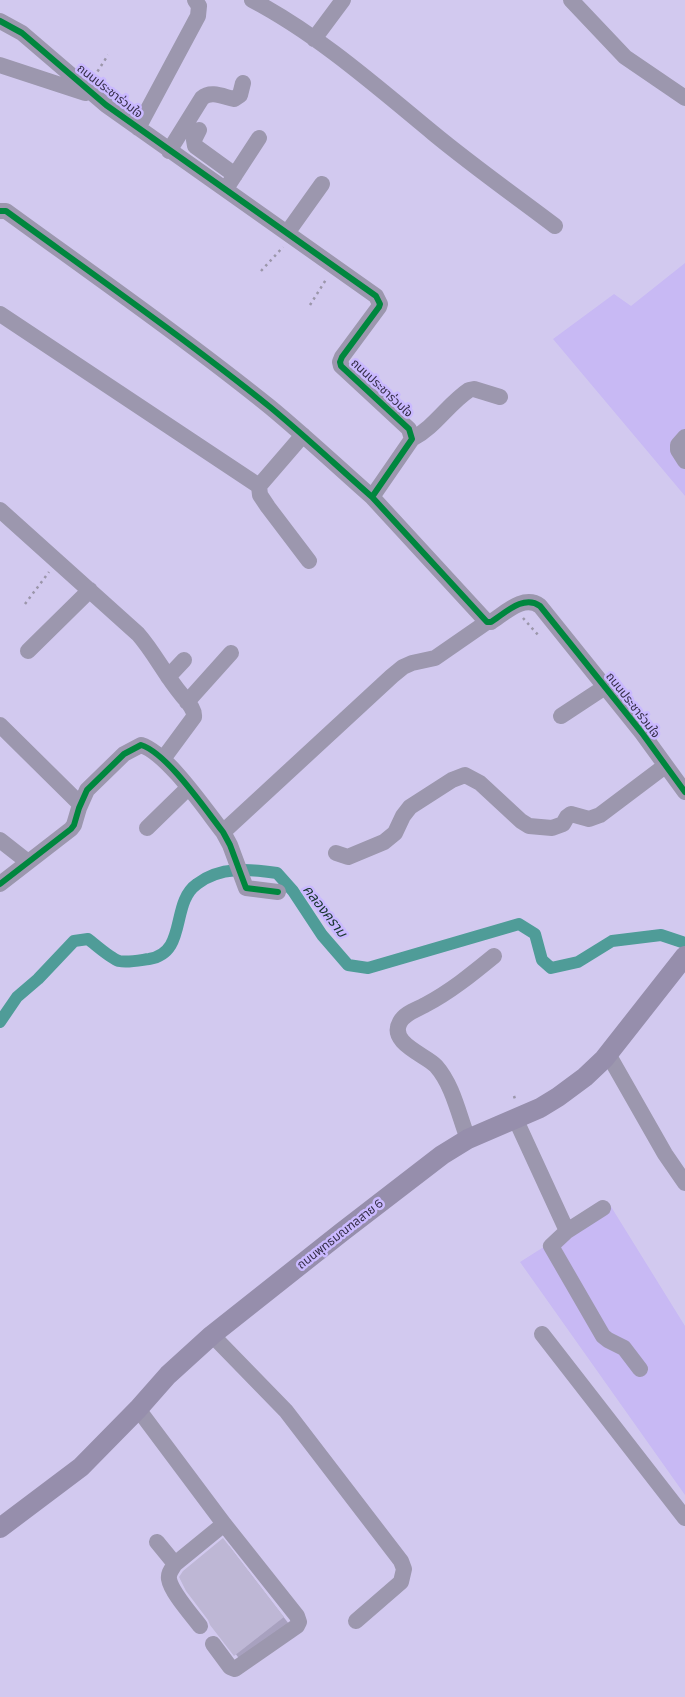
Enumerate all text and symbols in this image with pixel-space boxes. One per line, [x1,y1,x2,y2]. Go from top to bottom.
street label: ถนนประชาร่วมใจ [74,61,146,121]
street label: ถนนประชาร่วมใจ [348,356,416,420]
street label: ถนนประชาร่วมใจ [603,669,663,741]
water label: คลองคราม [299,881,351,941]
street label: ถนนพุทธมณฑลสาย 6 [294,1196,386,1272]

